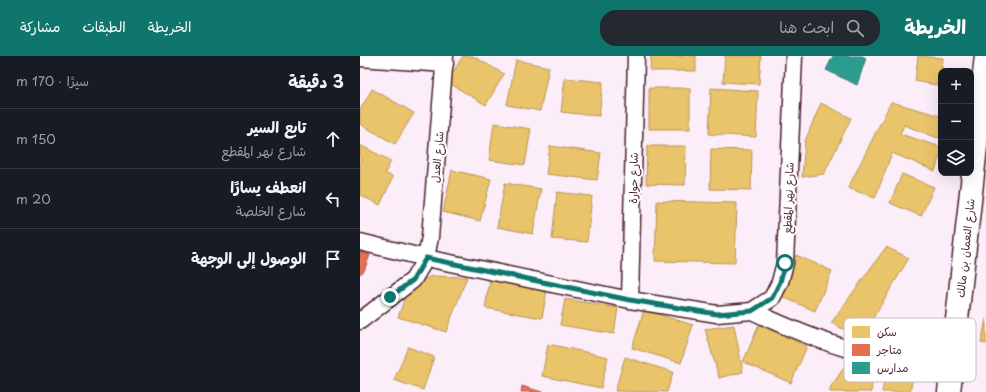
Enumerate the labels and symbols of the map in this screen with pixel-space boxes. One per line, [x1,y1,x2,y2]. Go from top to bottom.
street label: شارع العدل [426,130,449,184]
street label: شارع حوارة [624,152,643,204]
street label: شارع نهر المقطع [778,162,799,234]
street label: شارع النعمان بن مالك [951,198,980,298]
route start [776,254,794,272]
route end [381,288,399,306]
legend [844,318,976,382]
text: سكن [877,323,897,340]
text: متاجر [876,341,902,358]
text: مدارس [877,359,908,376]

